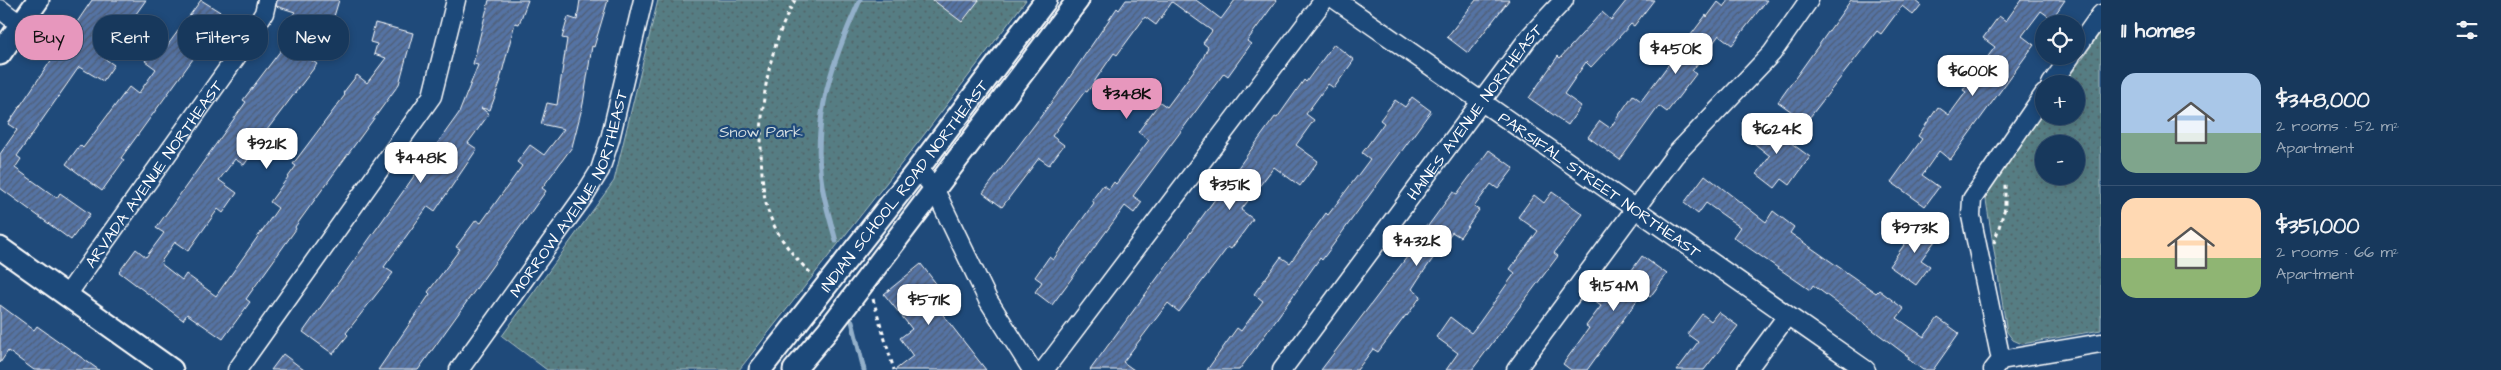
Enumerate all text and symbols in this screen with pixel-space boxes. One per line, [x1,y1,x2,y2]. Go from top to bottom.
chip: Buy [15,15,83,60]
chip: Rent [93,15,168,60]
chip: Filters [178,15,268,60]
chip: New [278,15,349,60]
map controls [2035,15,2085,185]
button: locate [2035,15,2085,65]
text: 11 homes [2121,16,2195,45]
icon: filters [2453,16,2481,44]
street label: HAINES AVENUE NORTHEAST [1402,19,1548,205]
pin: $450K [1641,32,1711,75]
text: $450K [1651,38,1701,60]
pin: $600K [1938,54,2008,97]
text: $600K [1949,60,1997,82]
street label: INDIAN SCHOOL ROAD NORTHEAST [815,75,994,297]
button: + [2035,75,2085,125]
street label: ARVADA AVENUE NORTHEAST [80,76,228,272]
pin: $348K [1092,78,1162,120]
text: $348K [1103,83,1151,105]
text: $348,000 [2276,86,2370,115]
street label: MORROW AVENUE NORTHEAST [505,88,633,302]
icon: home [2161,93,2221,153]
street label: PARSIFAL STREET NORTHEAST [1494,107,1705,263]
pin: $624K [1742,112,1812,155]
text: 2 rooms · 52 m² [2276,115,2399,137]
text: $624K [1753,118,1801,140]
park label: Snow Park [719,121,803,143]
pin: $921K [232,128,302,170]
text: $921K [248,133,286,155]
button: − [2035,135,2085,185]
text: Apartment [2276,137,2354,159]
pin: $448K [386,142,456,184]
text: $448K [396,147,446,169]
pin: $351K [1195,168,1265,211]
text: $351K [1210,174,1250,196]
pin: $973K [1880,212,1950,254]
text: $351,000 [2276,212,2359,241]
text: $973K [1892,217,1938,239]
icon: home [2161,218,2221,278]
pin: $432K [1382,224,1452,267]
text: $432K [1394,230,1440,252]
text: 2 rooms · 66 m² [2276,241,2399,263]
text: Apartment [2276,263,2354,285]
pin: $1.54M [1573,270,1655,312]
text: $1.54M [1590,275,1638,297]
pin: $571K [894,284,964,326]
text: $571K [908,289,950,311]

